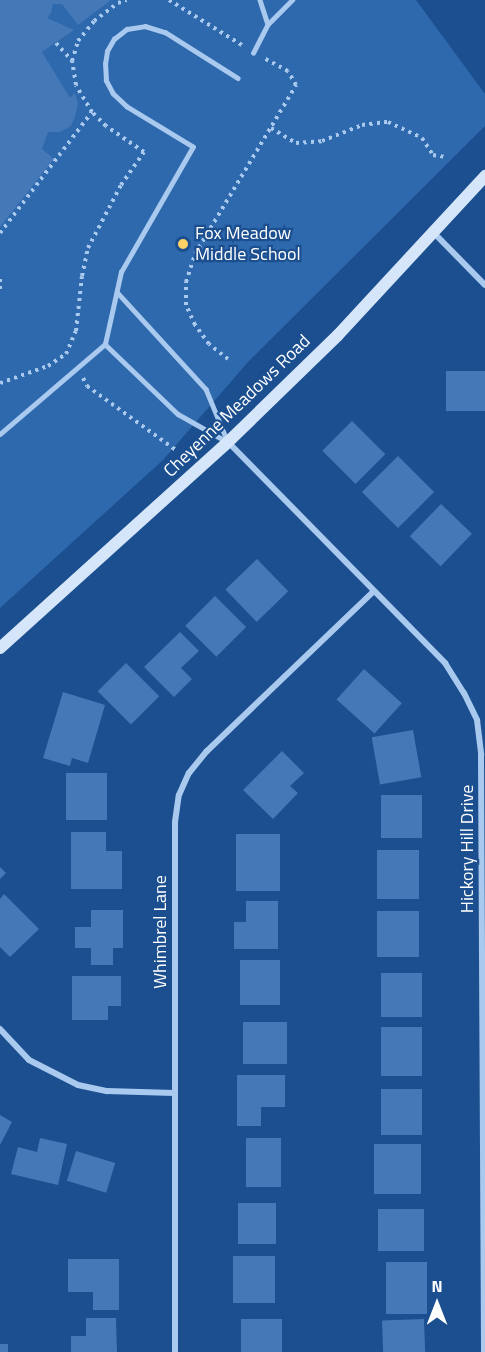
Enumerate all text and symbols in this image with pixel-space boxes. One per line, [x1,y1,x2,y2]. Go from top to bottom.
place label: Fox Meadow Middle School [195,223,301,266]
marker: Fox Meadow Middle School [176,237,190,251]
street label: Cheyenne Meadows Road [159,330,315,482]
street label: Hickory Hill Drive [456,785,478,913]
street label: Whimbrel Lane [149,875,171,989]
north arrow [407,1274,467,1334]
text: N [431,1274,443,1298]

